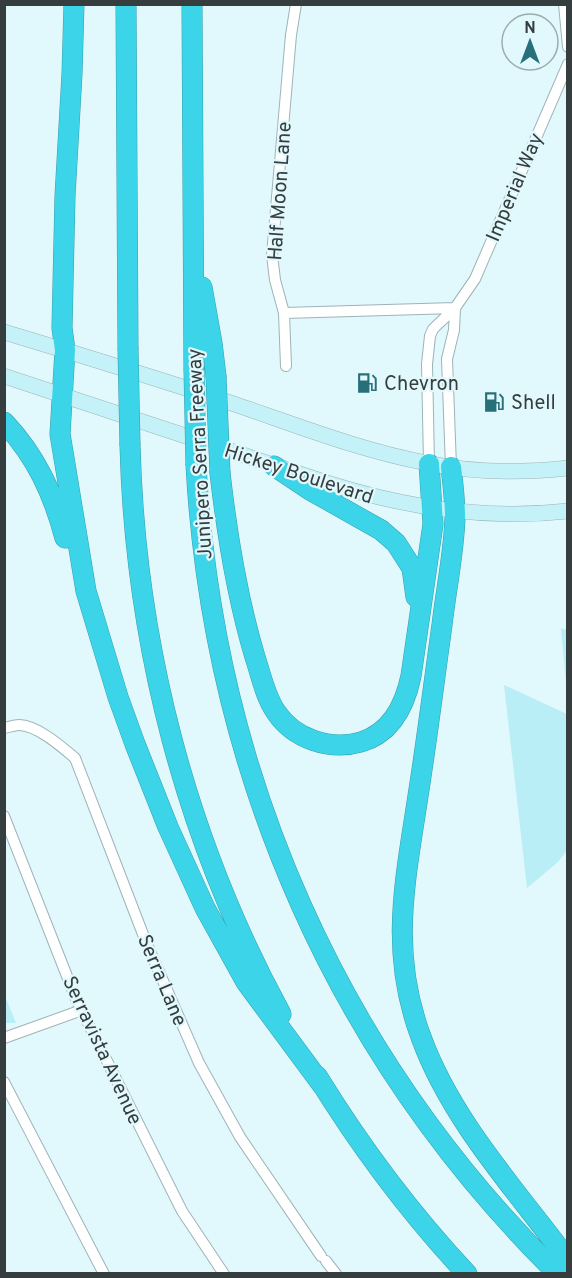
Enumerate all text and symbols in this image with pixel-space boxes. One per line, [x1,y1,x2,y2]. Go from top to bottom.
north arrow [500,12,560,72]
text: N [524,19,536,39]
street label: Half Moon Lane [263,121,299,262]
street label: Imperial Way [481,129,550,246]
street label: Junipero Serra Freeway [182,348,220,560]
fuel station icon: Chevron [355,371,379,395]
place label: Chevron [384,372,459,398]
fuel station icon: Shell [482,390,506,414]
place label: Shell [511,391,556,417]
street label: Hickey Boulevard [221,439,376,511]
street label: Serra Lane [130,931,192,1031]
street label: Serravista Avenue [55,972,147,1129]

